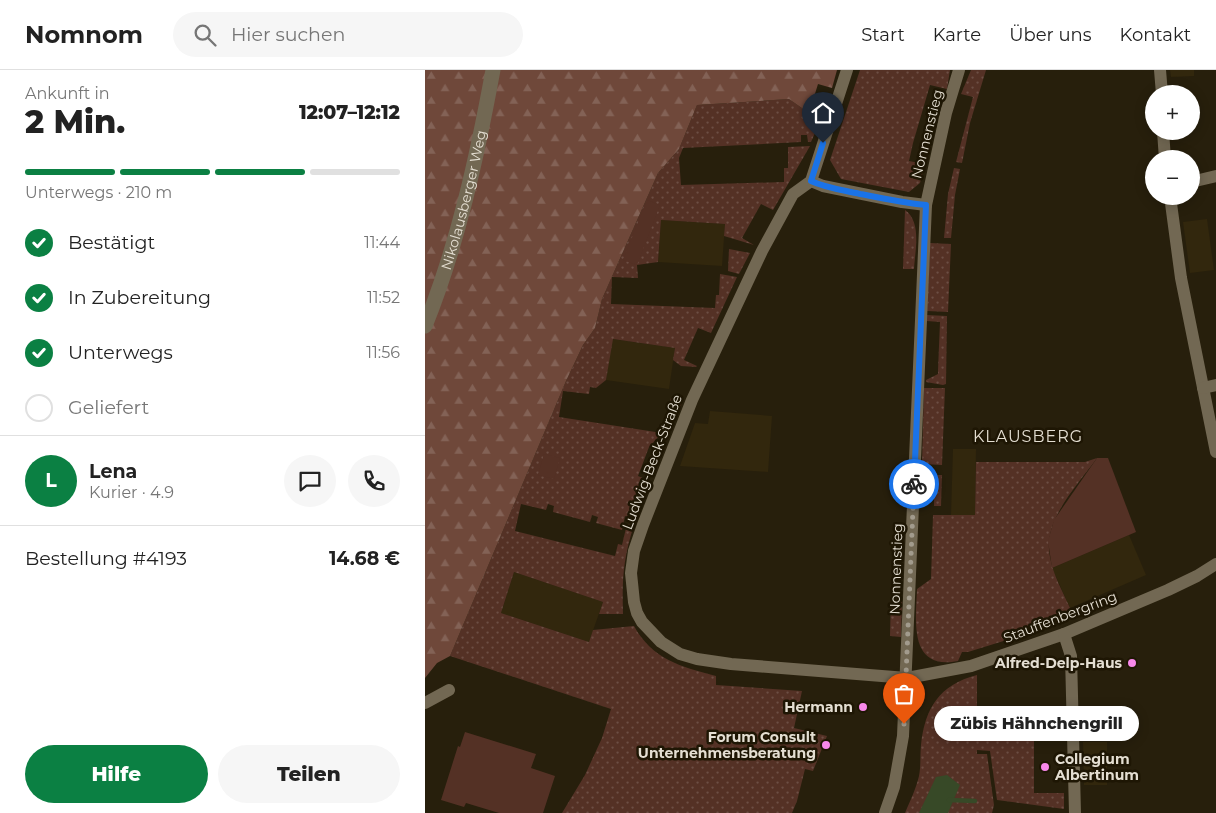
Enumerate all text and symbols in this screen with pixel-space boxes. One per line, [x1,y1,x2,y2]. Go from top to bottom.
search box [173,12,523,57]
text: Nomnom [25,20,143,49]
icon: search [191,21,219,49]
text: Hier suchen [231,23,345,46]
text: Start [861,24,905,46]
text: Karte [933,24,981,46]
text: Über uns [1009,24,1092,46]
text: Kontakt [1120,24,1191,46]
text: Ankunft in [25,84,110,103]
map controls [1145,85,1200,205]
button: + [1145,85,1200,140]
street label: Nonnenstieg [907,88,947,180]
pin [802,92,844,143]
icon: home [809,99,837,127]
text: 12:07–12:12 [299,101,400,124]
text: 2 Min. [25,102,125,141]
street label: Nikolausberger Weg [437,128,490,272]
button: − [1145,150,1200,205]
text: Unterwegs · 210 m [25,183,172,202]
icon: check [25,229,53,257]
text: Bestätigt [68,231,155,254]
text: 11:44 [364,233,400,252]
icon: check [25,284,53,312]
text: In Zubereitung [68,286,211,309]
text: 11:52 [367,288,400,307]
icon: check [25,339,53,367]
text: Unterwegs [68,341,173,364]
text: 11:56 [366,343,400,362]
street label: Ludwig-Beck-Straße [618,392,686,532]
text: Geliefert [68,396,149,419]
district label: KLAUSBERG [973,427,1083,446]
button: chat [284,455,336,507]
button: phone [348,455,400,507]
courier [889,459,939,509]
text: Lena [89,460,137,483]
text: L [45,469,57,492]
icon: bike [900,470,928,498]
text: Kurier · 4.9 [89,483,174,502]
street label: Nonnenstieg [885,523,907,615]
text: Bestellung #4193 [25,547,187,570]
text: 14.68 € [329,547,400,570]
street label: Stauffenbergring [1001,587,1119,647]
place label: Alfred-Delp-Haus [994,654,1123,672]
marker: Alfred-Delp-Haus [1126,657,1138,669]
pin [883,673,925,724]
icon: bag [890,680,918,708]
place label: Hermann [784,698,853,716]
marker: Hermann [857,701,869,713]
callout: Zübis Hähnchengrill [934,706,1139,742]
text: Zübis Hähnchengrill [950,714,1123,733]
place label: Forum Consult Unternehmensberatung [638,728,816,762]
marker: Forum Consult Unternehmensberatung [820,739,832,751]
button: Hilfe [25,745,208,803]
button: Teilen [218,745,400,803]
place label: Collegium Albertinum [1054,750,1139,784]
marker: Collegium Albertinum [1039,761,1051,773]

